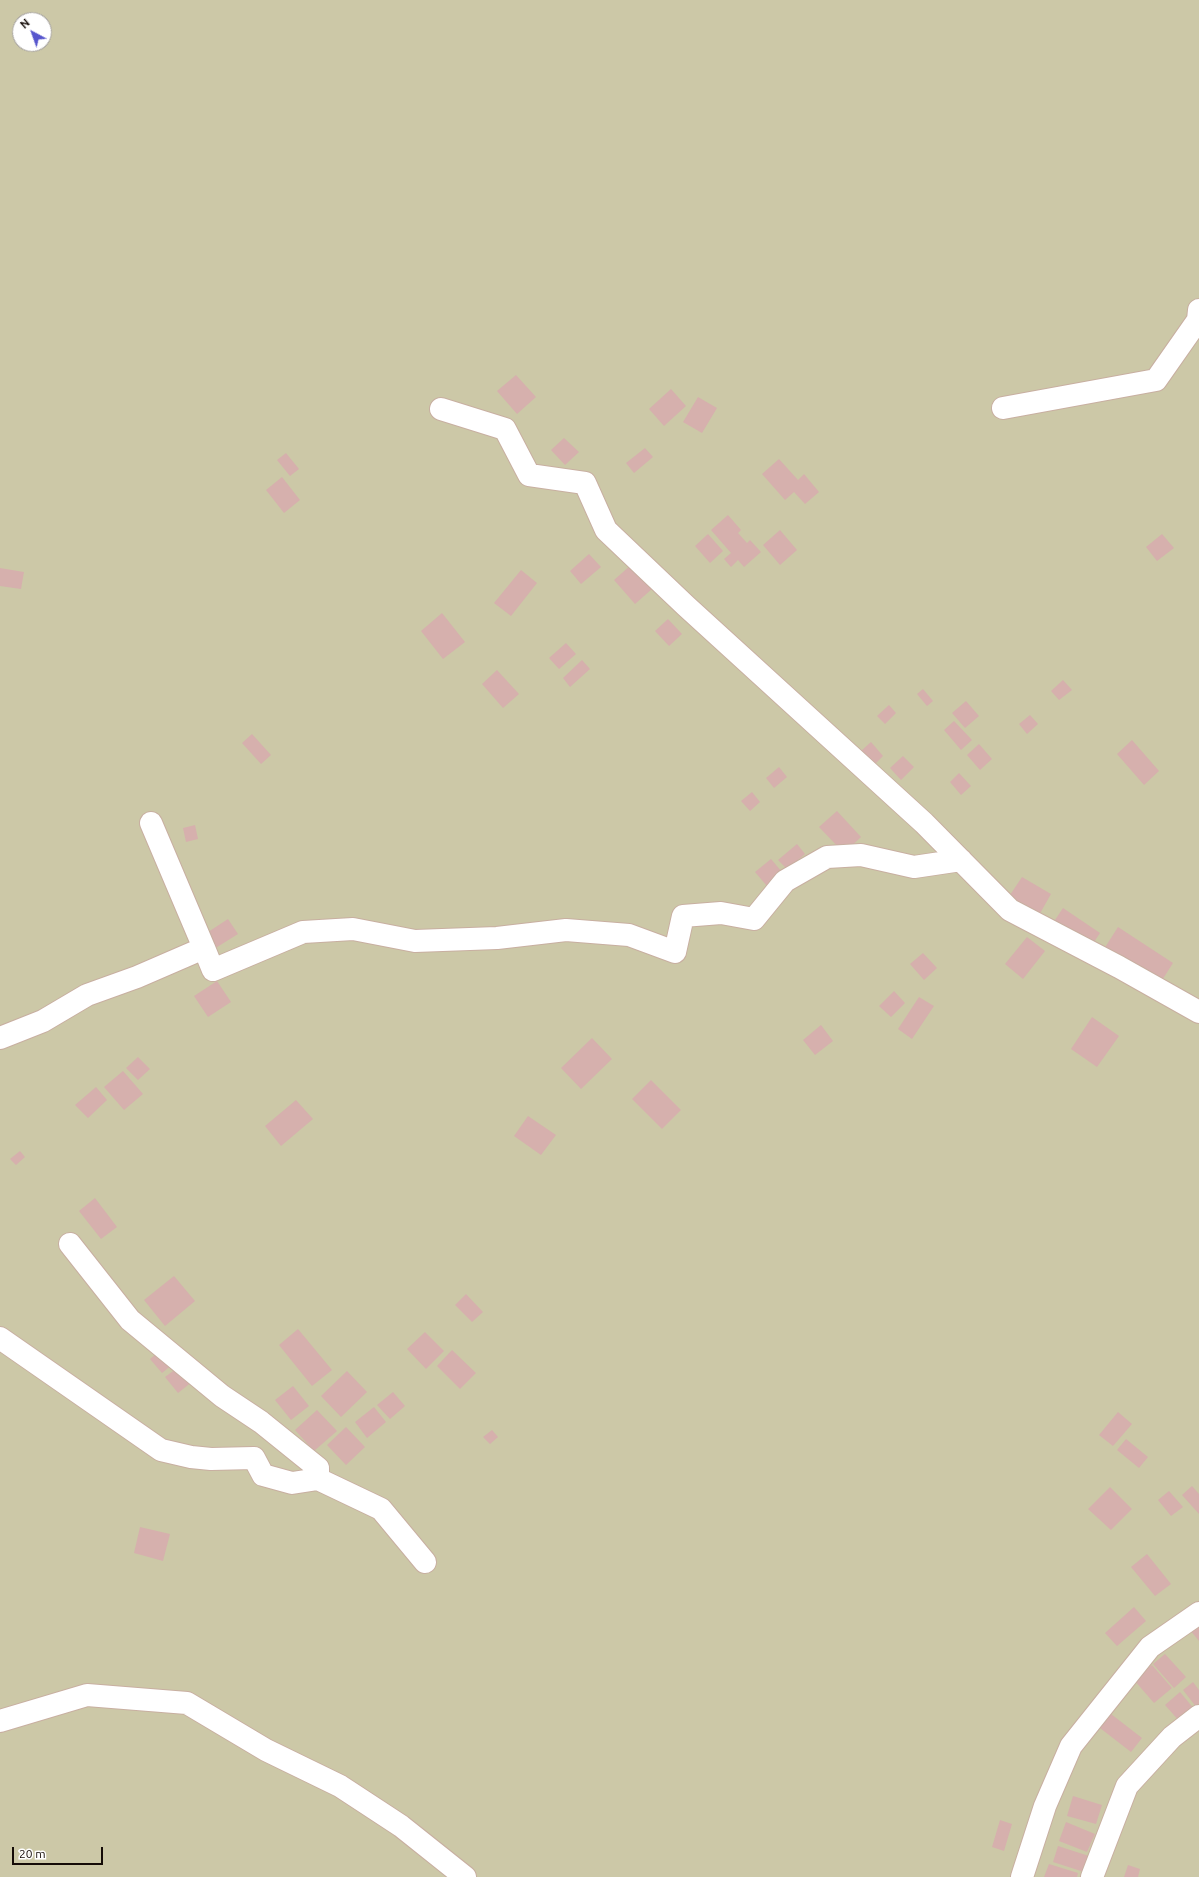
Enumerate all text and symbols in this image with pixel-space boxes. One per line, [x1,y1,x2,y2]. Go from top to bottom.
north arrow [12,12,52,52]
text: N [18,16,32,31]
scale bar [14,1839,105,1865]
text: 20 m [19,1847,46,1860]

